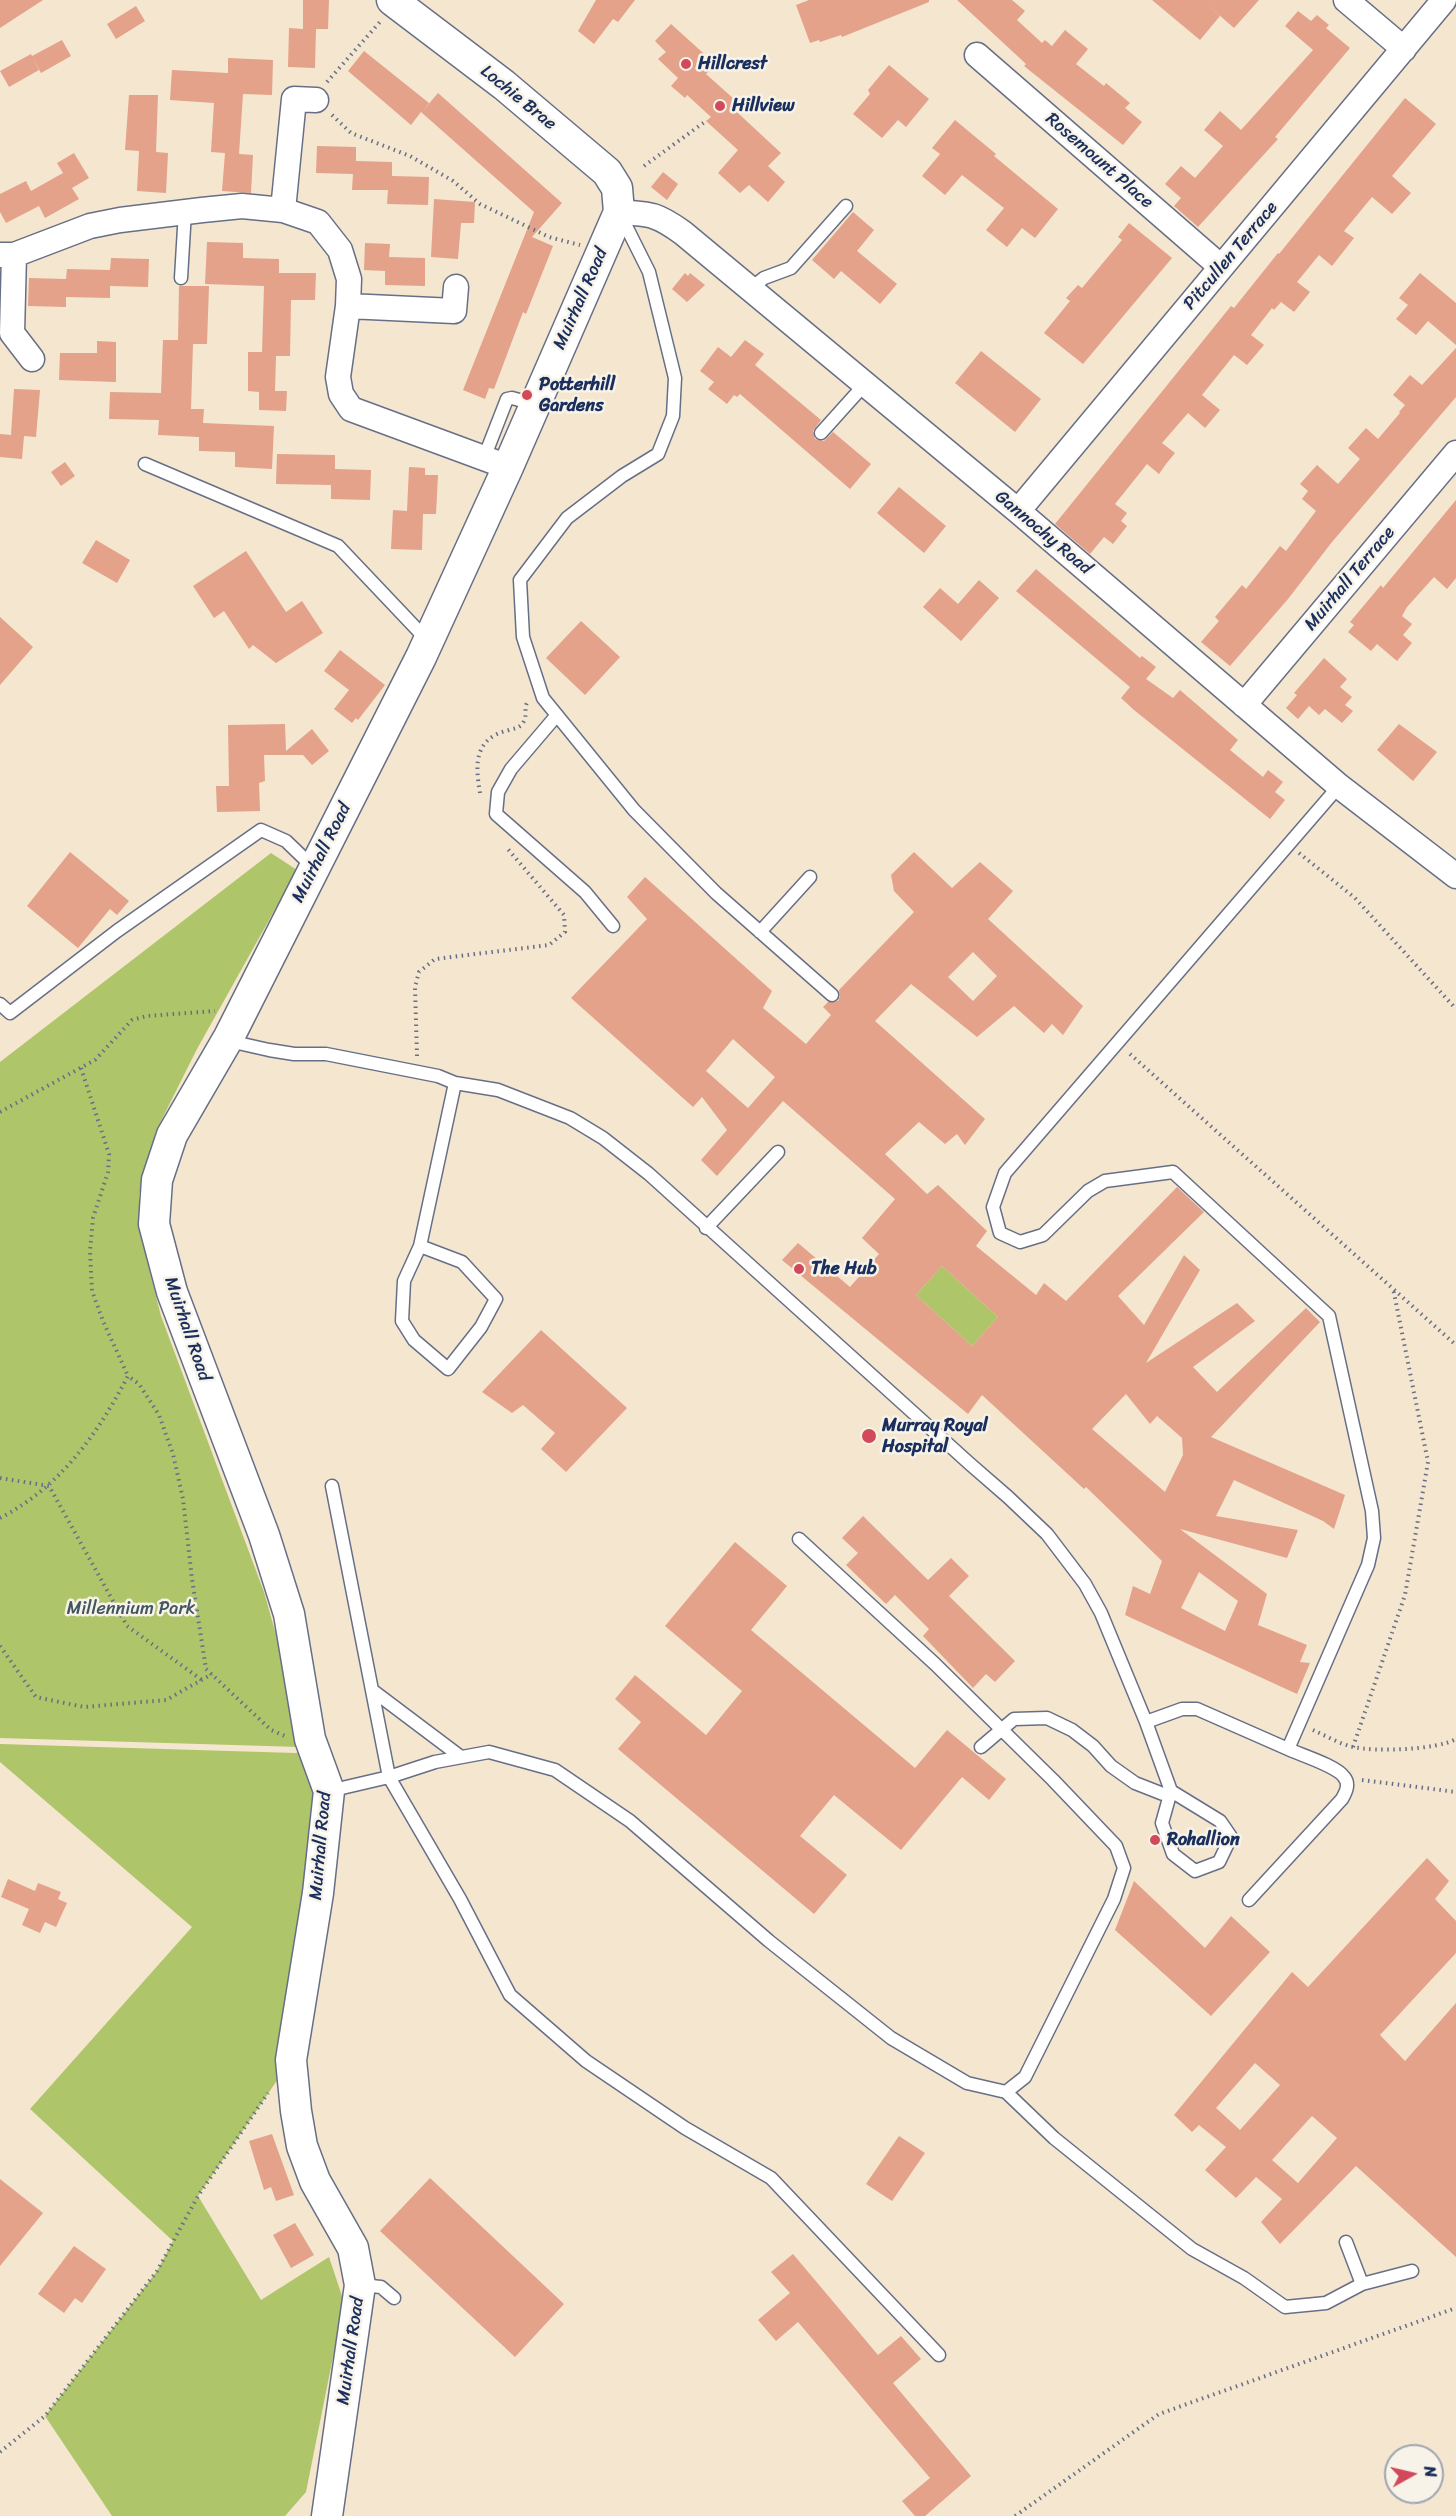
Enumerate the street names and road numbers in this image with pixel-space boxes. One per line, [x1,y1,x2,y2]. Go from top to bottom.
street label: Lochie Brae [476,61,560,135]
street label: Rosemount Place [1041,108,1157,214]
street label: Pitcullen Terrace [1179,197,1283,315]
street label: Muirhall Road [549,245,613,353]
street label: Gannochy Road [990,486,1096,580]
street label: Muirhall Terrace [1300,523,1400,635]
street label: Muirhall Road [288,800,356,906]
street label: Muirhall Road [159,1274,215,1384]
street label: Muirhall Road [306,1791,336,1901]
street label: Muirhall Road [333,2296,369,2406]

